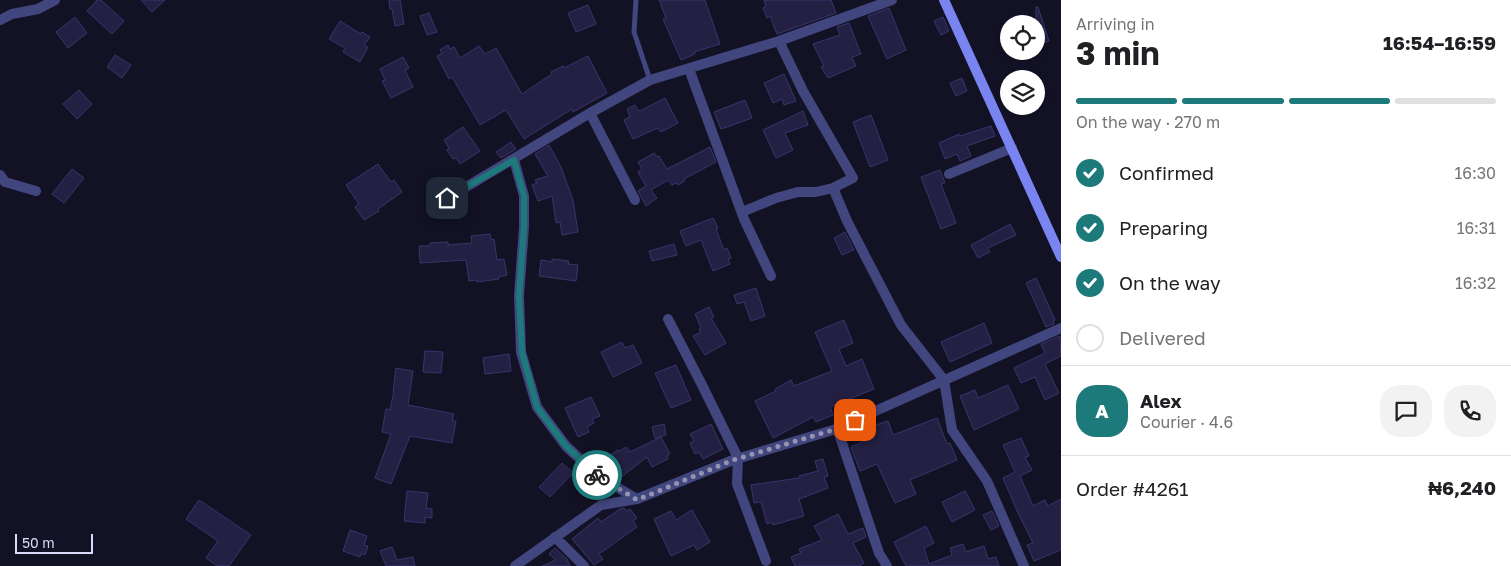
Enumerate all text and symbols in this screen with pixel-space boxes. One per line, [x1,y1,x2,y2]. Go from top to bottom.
text: Arriving in [1076,14,1155,34]
map controls [1000,15,1045,115]
button: locate [1000,15,1045,60]
text: 16:54–16:59 [1383,31,1496,54]
text: 3 min [1076,34,1160,72]
button: layers [1000,70,1045,115]
text: On the way · 270 m [1076,112,1220,132]
icon: check [1076,159,1104,187]
text: Confirmed [1119,161,1214,184]
text: 16:30 [1454,163,1496,183]
pin [426,177,468,219]
icon: home [433,184,461,212]
icon: check [1076,214,1104,242]
text: Preparing [1119,216,1208,239]
text: 16:31 [1457,218,1496,238]
icon: check [1076,269,1104,297]
text: On the way [1119,271,1221,294]
text: 16:32 [1455,273,1496,293]
text: Delivered [1119,326,1206,349]
button: chat [1380,385,1432,437]
button: phone [1444,385,1496,437]
text: Alex [1140,389,1181,412]
pin [834,399,876,441]
text: A [1095,399,1109,422]
icon: bag [841,406,869,434]
text: Courier · 4.6 [1140,412,1233,432]
courier [572,450,622,500]
icon: bike [583,461,611,489]
text: ₦6,240 [1428,476,1496,499]
text: Order #4261 [1076,477,1188,500]
scale bar [15,531,92,554]
text: 50 m [22,534,55,551]

